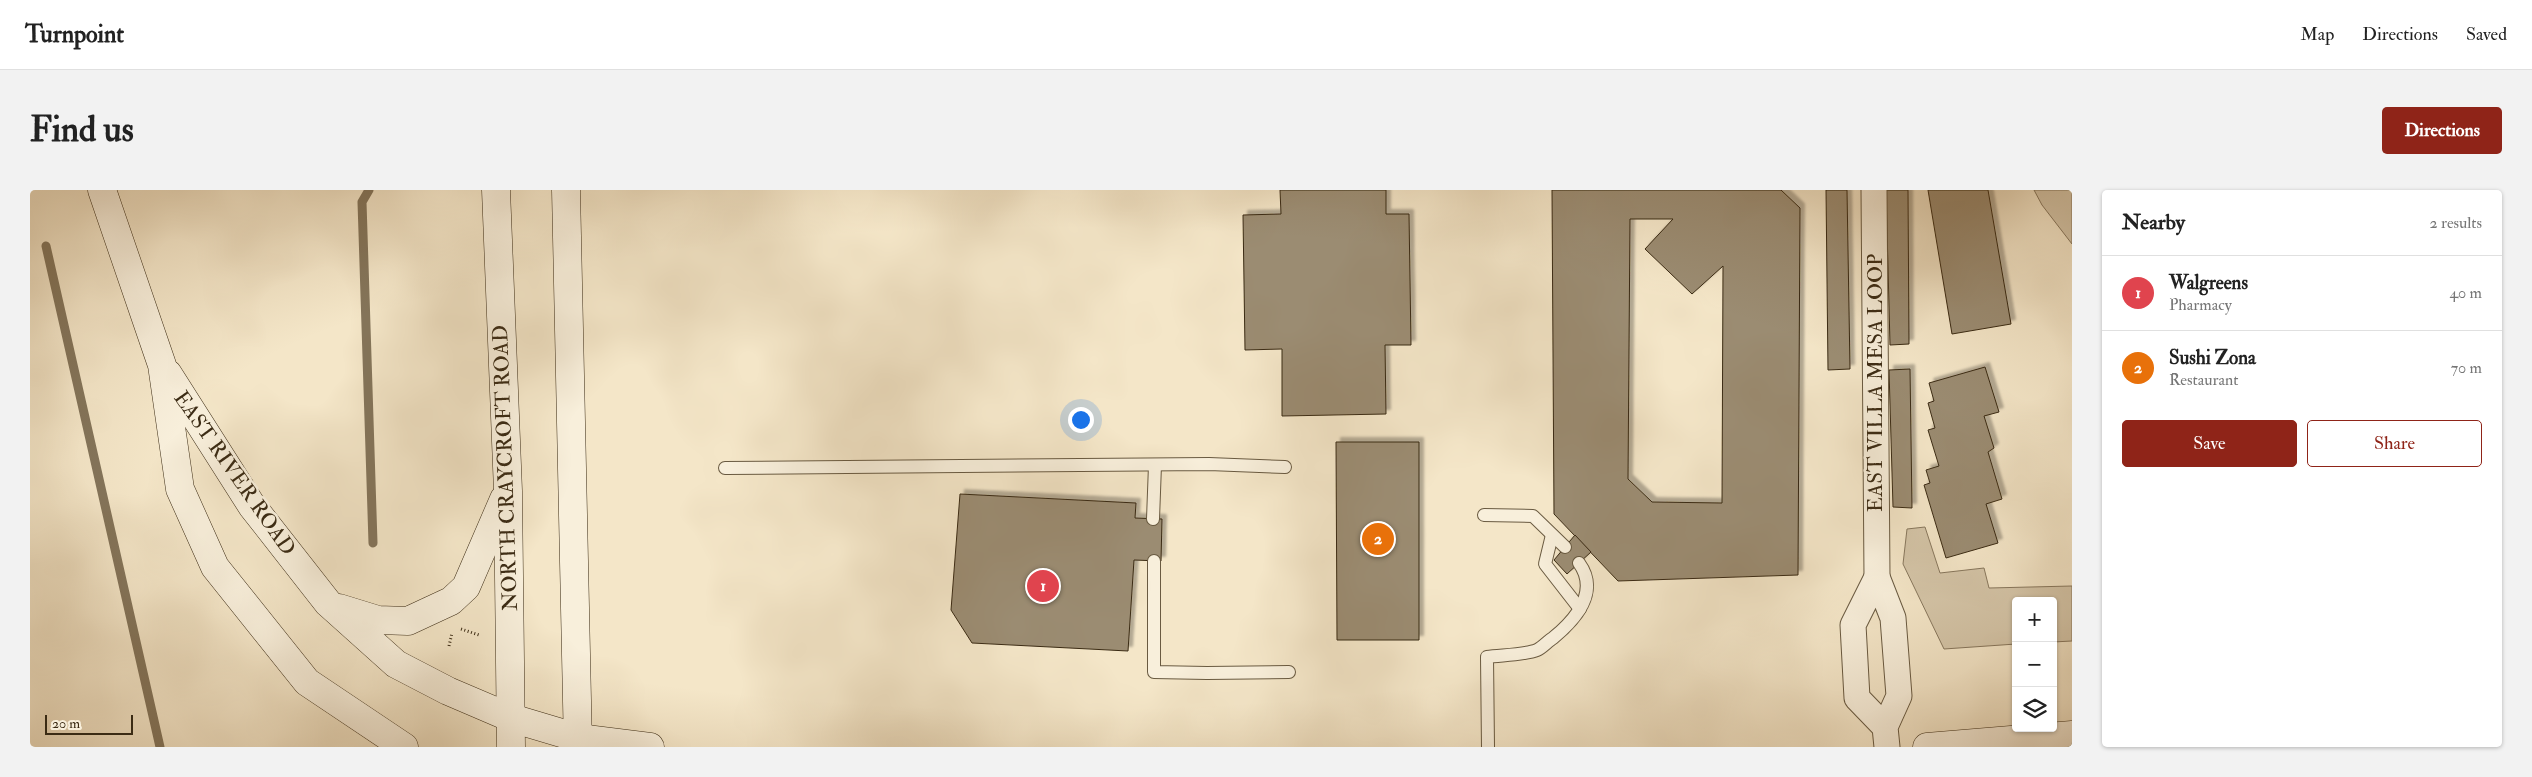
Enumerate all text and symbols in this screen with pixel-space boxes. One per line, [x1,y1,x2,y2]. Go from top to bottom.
text: Turnpoint [25,19,124,50]
text: Map [2301,23,2334,46]
text: Directions [2362,23,2438,46]
text: Saved [2466,23,2507,46]
button: Directions [2382,107,2502,154]
text: Find us [30,108,134,152]
text: Nearby [2122,209,2185,236]
text: 2 results [2429,213,2482,233]
street label: EAST VILLA MESA LOOP [1862,254,1889,512]
text: Walgreens [2169,271,2248,295]
text: 1 [2135,283,2141,303]
text: 40 m [2449,283,2482,303]
text: Pharmacy [2169,295,2232,315]
street label: NORTH CRAYCROFT ROAD [487,324,524,612]
text: Sushi Zona [2169,346,2256,370]
text: 2 [2134,358,2142,378]
text: 70 m [2451,358,2482,378]
text: Restaurant [2169,370,2238,390]
street label: EAST RIVER ROAD [168,386,302,561]
your location [1068,407,1094,433]
button: Save [2122,420,2297,467]
button: Share [2307,420,2482,467]
pin: 2 [1362,520,1394,558]
pin: 1 [1027,567,1059,605]
map controls [2012,597,2057,732]
button: + [2012,597,2057,642]
button: − [2012,642,2057,687]
button: layers [2012,687,2057,732]
scale bar [45,712,132,735]
text: 20 m [52,715,80,732]

